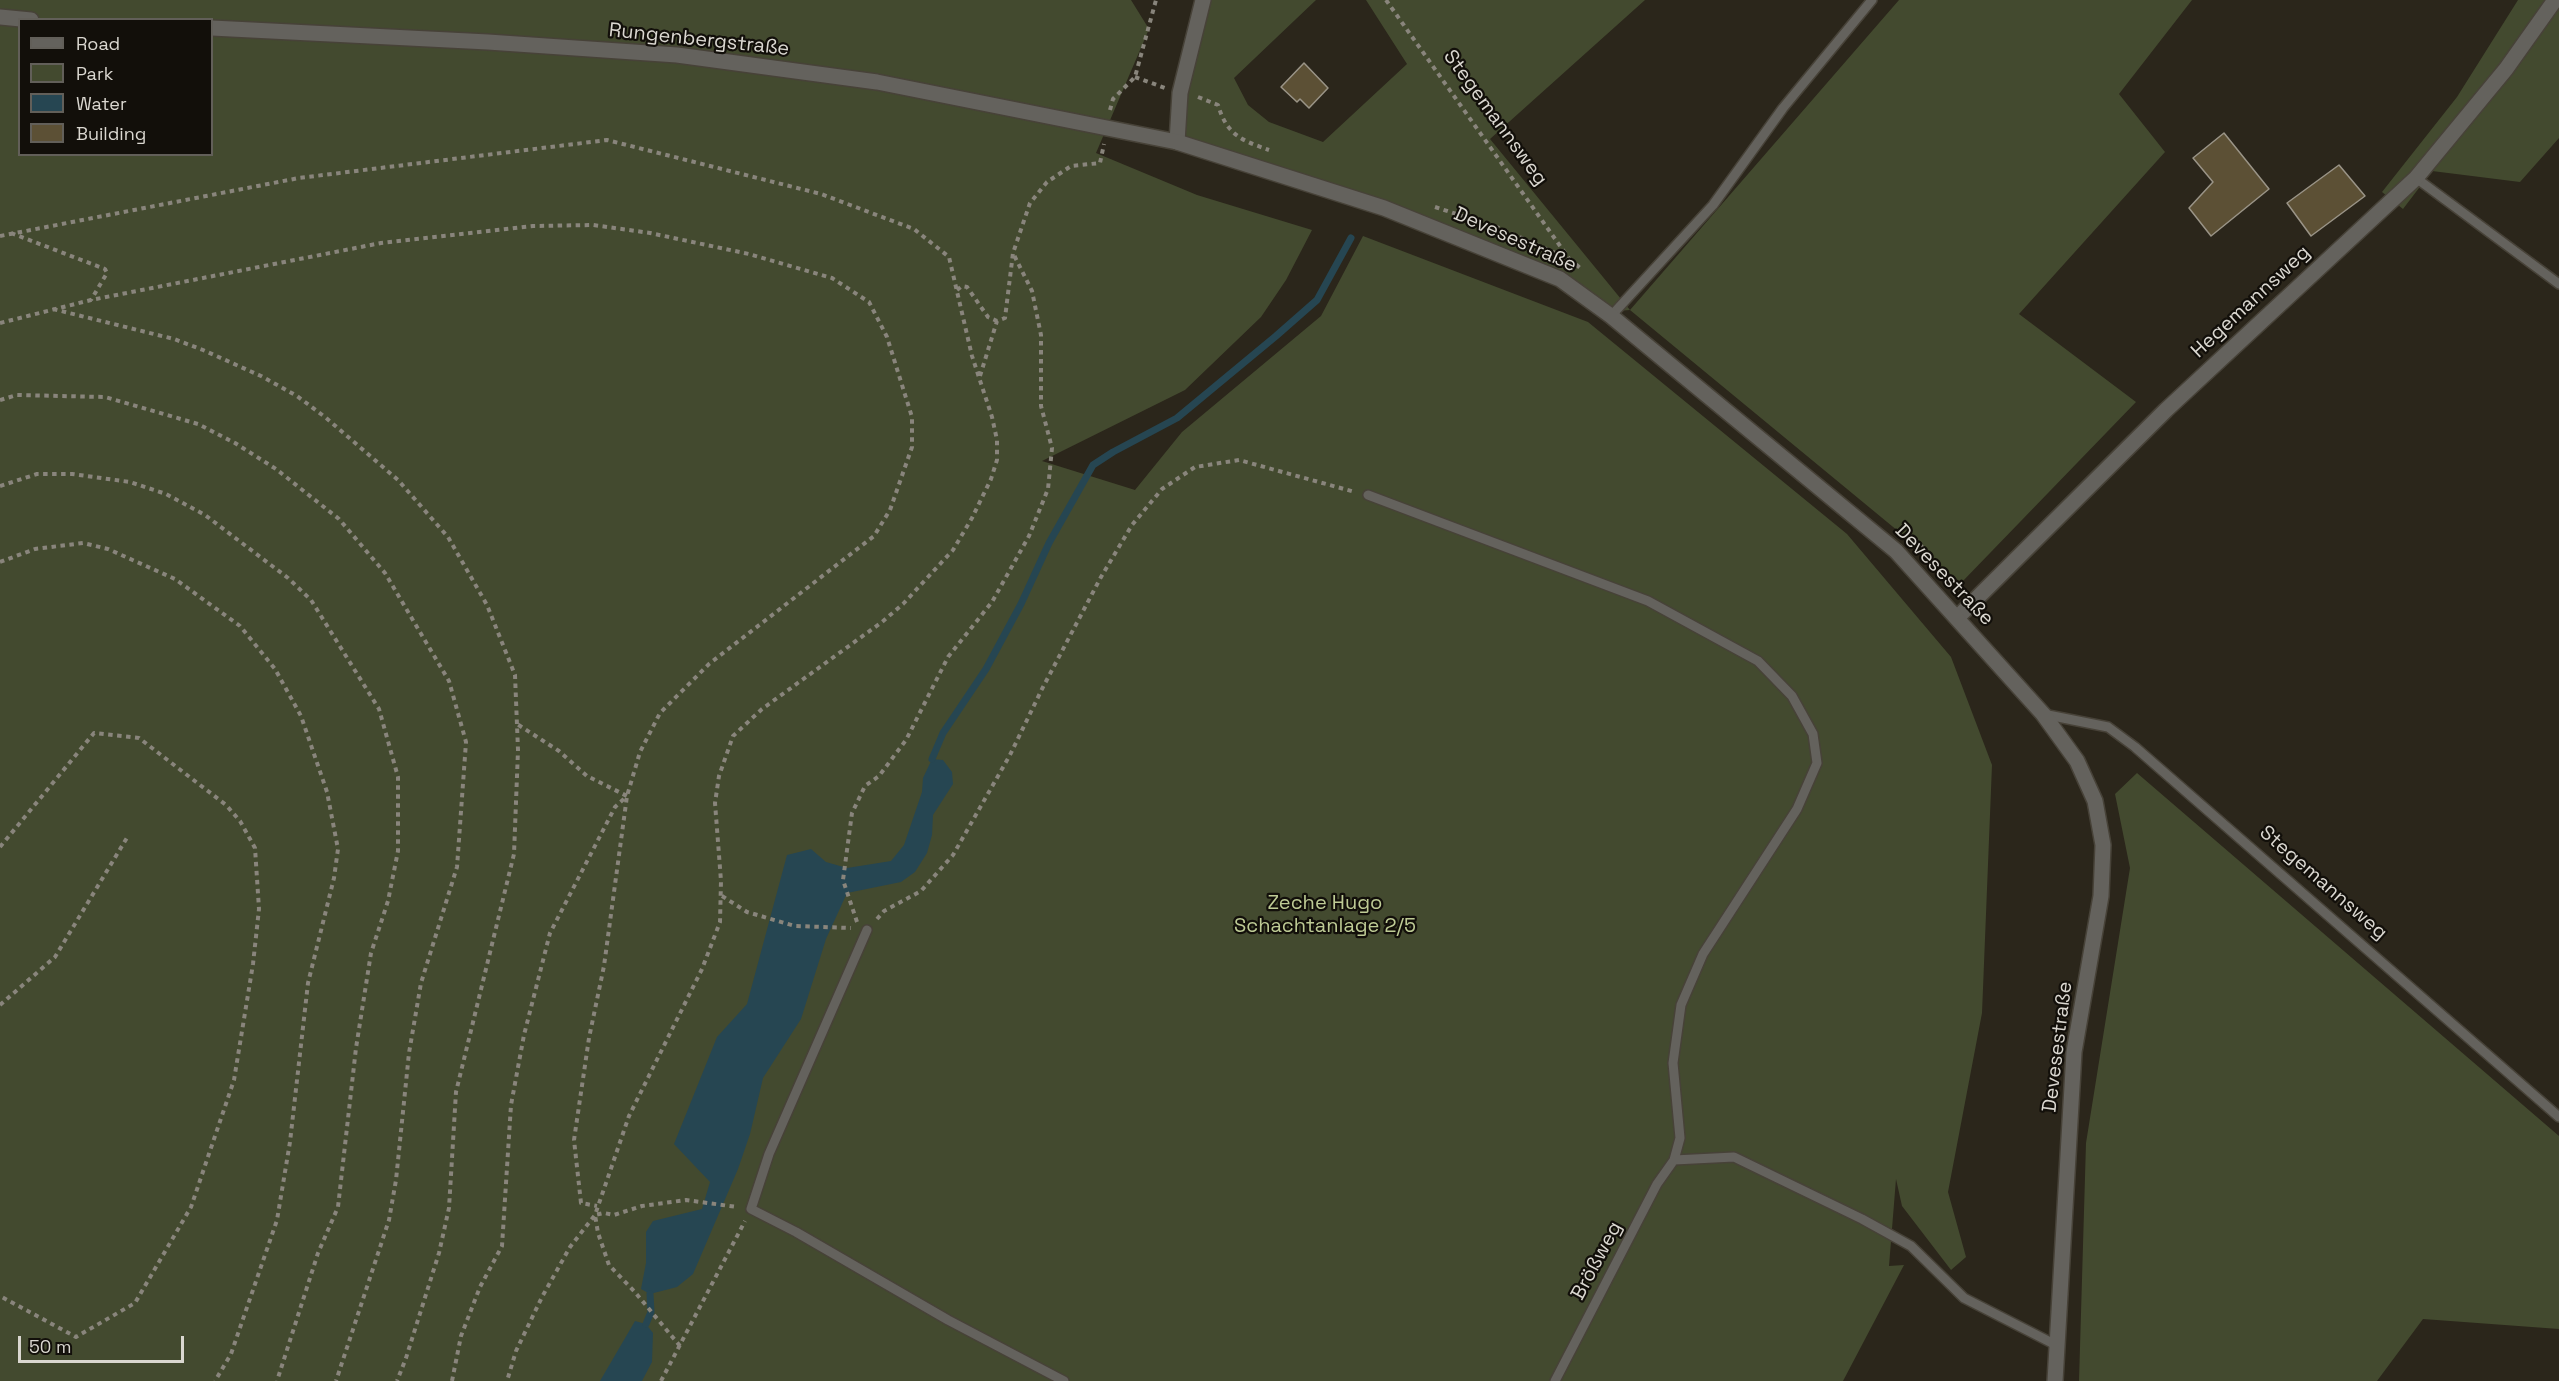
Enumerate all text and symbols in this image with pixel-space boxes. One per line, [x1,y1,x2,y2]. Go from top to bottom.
legend [18,18,213,156]
street label: Rungenbergstraße [608,19,790,61]
text: Road [76,32,120,55]
street label: Stegemannsweg [1438,46,1552,190]
text: Park [76,62,113,85]
text: Water [76,92,127,115]
text: Building [76,122,146,145]
street label: Devesestraße [1450,202,1580,278]
street label: Hegemannsweg [2187,241,2315,363]
street label: Devesestraße [1890,519,1998,631]
street label: Stegemannsweg [2254,821,2392,945]
park label: Zeche Hugo Schachtanlage 2/5 [1234,892,1416,939]
street label: Devesestraße [2038,980,2078,1114]
street label: Brößweg [1566,1218,1628,1304]
scale bar [21,1324,188,1362]
text: 50 m [29,1335,71,1358]

